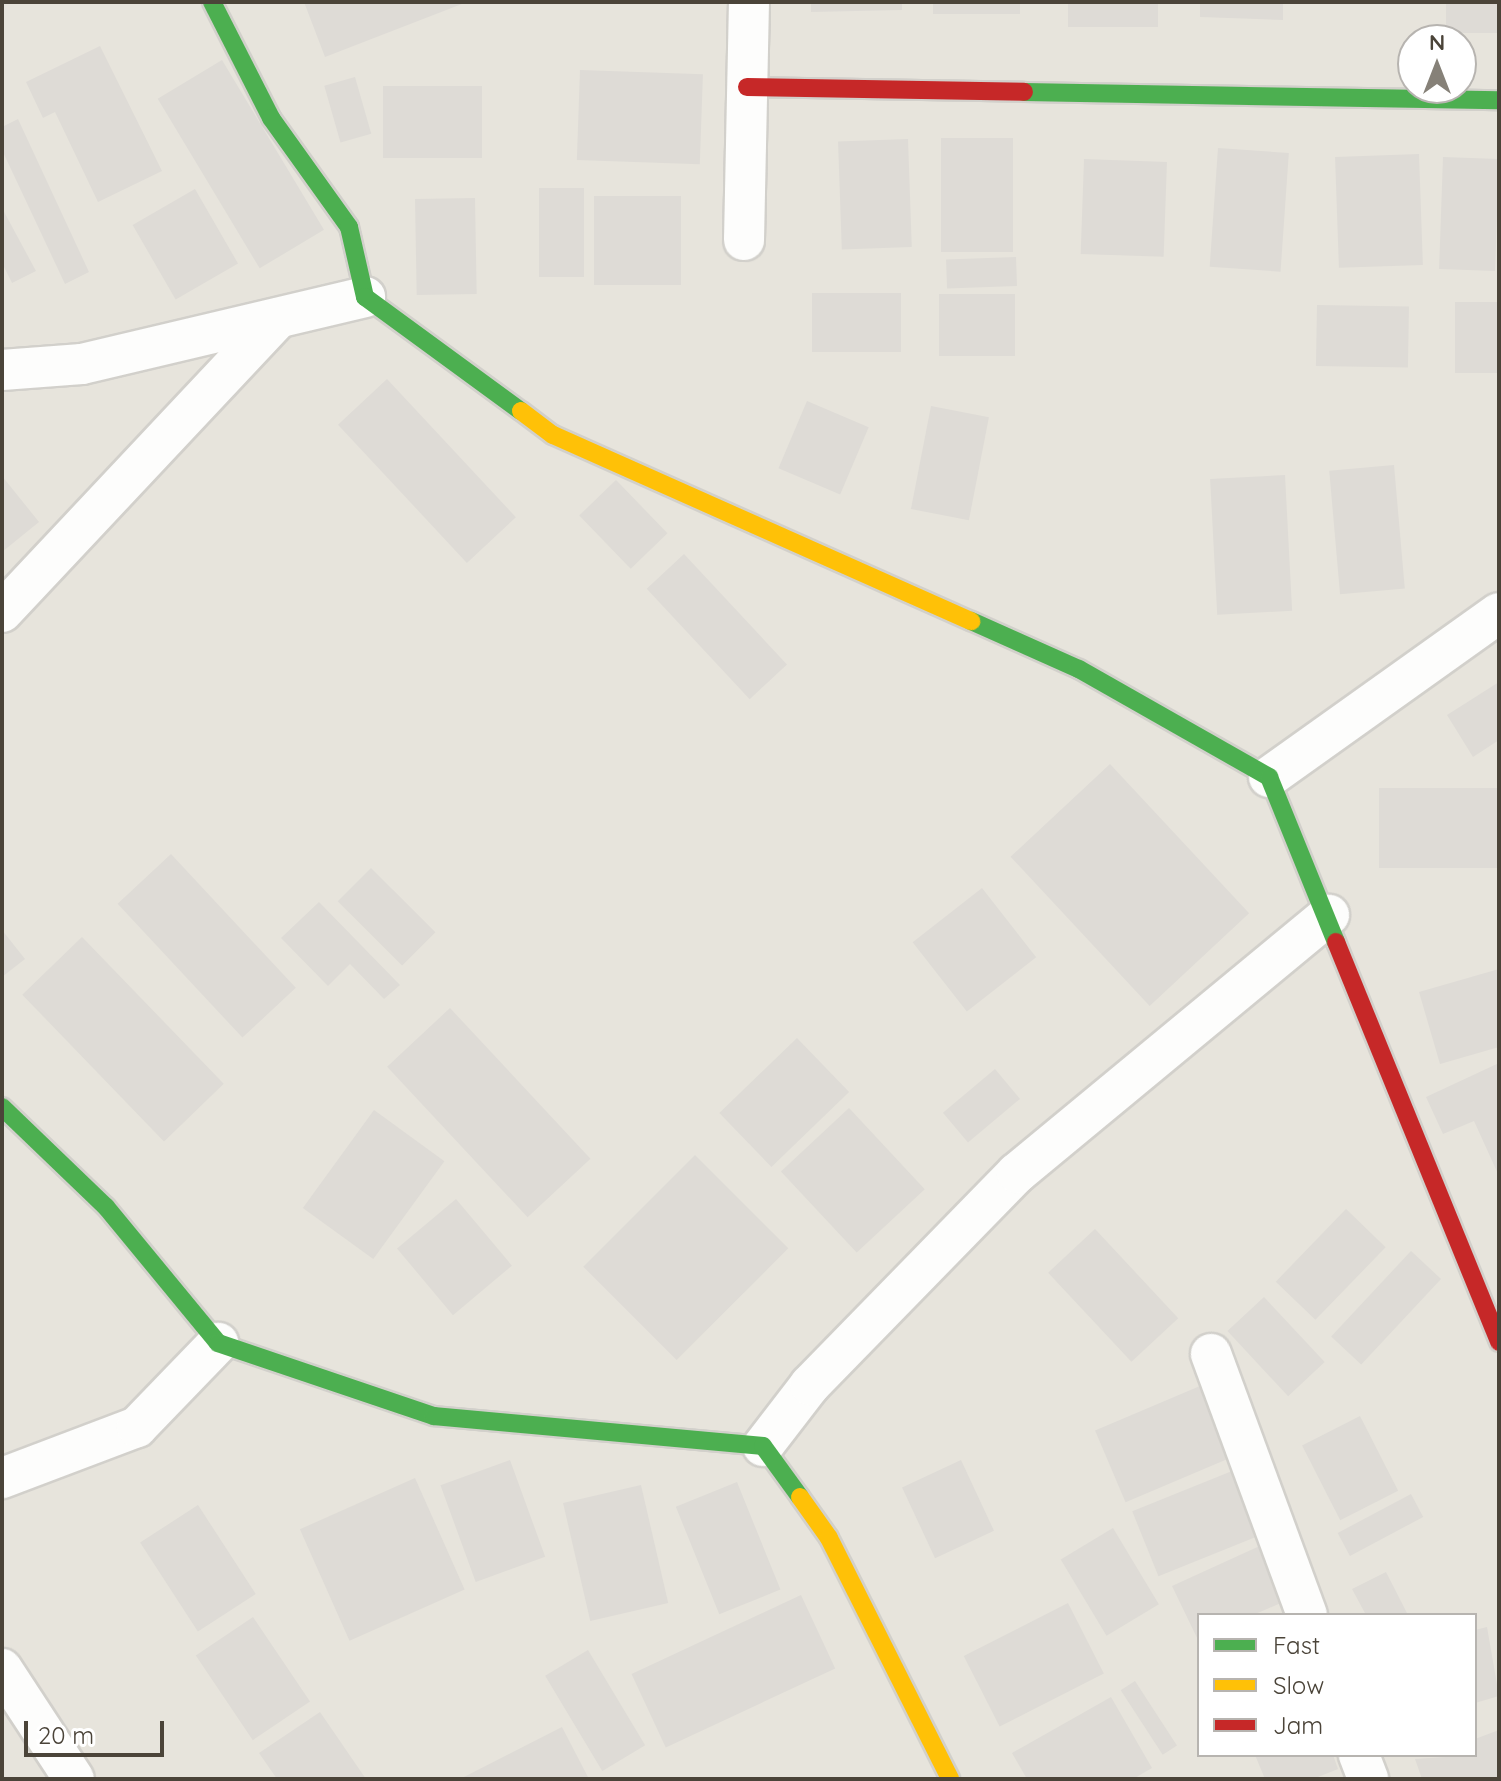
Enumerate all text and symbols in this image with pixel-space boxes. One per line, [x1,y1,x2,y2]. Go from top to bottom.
north arrow [1397,24,1477,104]
text: N [1429,28,1445,56]
legend [1197,1613,1477,1757]
text: Fast [1273,1630,1320,1660]
text: Slow [1273,1670,1324,1700]
scale bar [28,1705,168,1755]
text: Jam [1273,1710,1323,1740]
text: 20 m [38,1720,94,1750]

